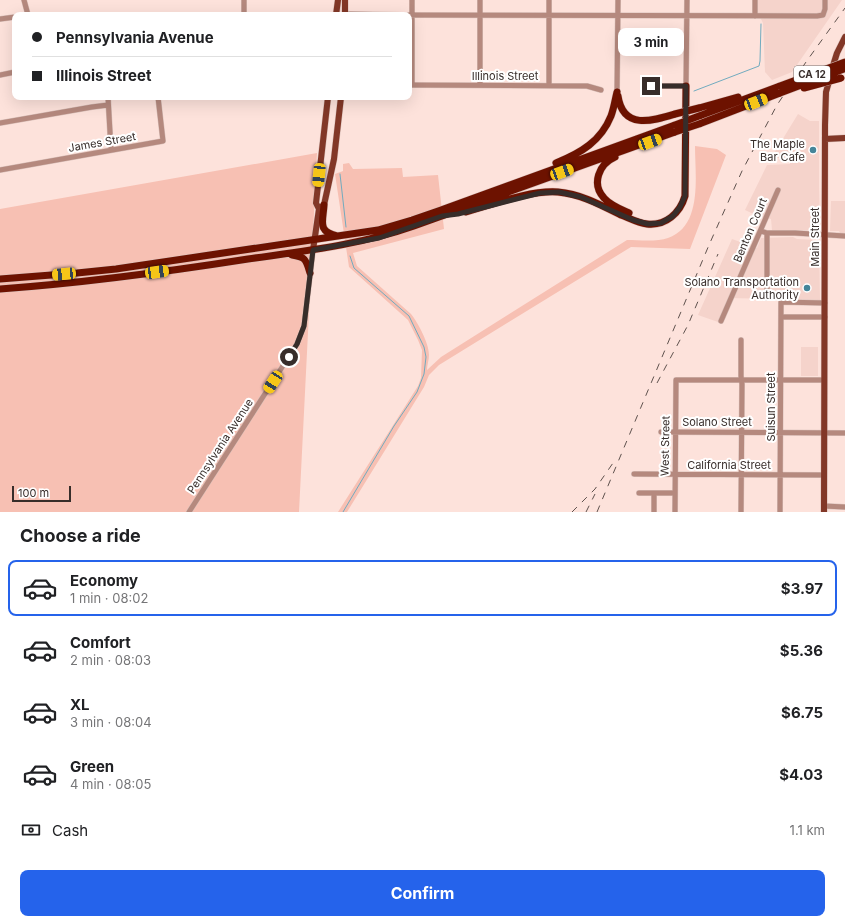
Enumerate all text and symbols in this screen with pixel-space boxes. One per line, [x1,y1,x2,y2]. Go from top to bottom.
text: Pennsylvania Avenue [56,28,214,47]
callout: 3 min [618,28,684,56]
text: 3 min [634,34,668,50]
text: Illinois Street [56,66,151,85]
road number: CA 12 [794,66,830,82]
street label: Illinois Street [472,69,539,83]
route end [642,77,660,95]
car [743,92,769,112]
street label: James Street [67,129,137,155]
car [637,132,663,152]
place label: The Maple Bar Cafe [750,137,805,164]
marker: The Maple Bar Cafe [808,145,818,155]
car [312,162,326,188]
car [549,162,575,182]
street label: Benton Court [730,195,770,264]
street label: Main Street [808,207,822,267]
car [144,264,170,280]
car [52,267,76,281]
place label: Solano Transportation Authority [684,275,799,302]
marker: Solano Transportation Authority [802,283,812,293]
route start [280,348,298,366]
car [261,369,285,395]
street label: Suisun Street [764,372,778,442]
street label: Pennsylvania Avenue [184,396,256,496]
street label: West Street [657,415,673,476]
street label: Solano Street [682,415,752,429]
street label: California Street [687,458,771,472]
scale bar [12,484,71,503]
text: 100 m [18,486,49,500]
text: Choose a ride [20,525,141,546]
icon: car [22,570,58,606]
text: Economy [70,571,138,590]
text: $3.97 [781,579,823,598]
text: 1 min · 08:02 [70,590,148,606]
icon: car [22,632,58,668]
text: Comfort [70,633,131,652]
text: $5.36 [780,641,823,660]
text: 2 min · 08:03 [70,652,151,668]
icon: car [22,694,58,730]
text: XL [70,695,90,714]
text: $6.75 [781,703,823,722]
text: 3 min · 08:04 [70,714,152,730]
icon: car [22,756,58,792]
text: Green [70,757,114,776]
text: $4.03 [779,765,823,784]
text: 4 min · 08:05 [70,776,151,792]
icon: cash [20,819,42,841]
text: Cash [52,821,88,840]
text: 1.1 km [790,822,825,838]
button: Confirm [20,870,825,916]

